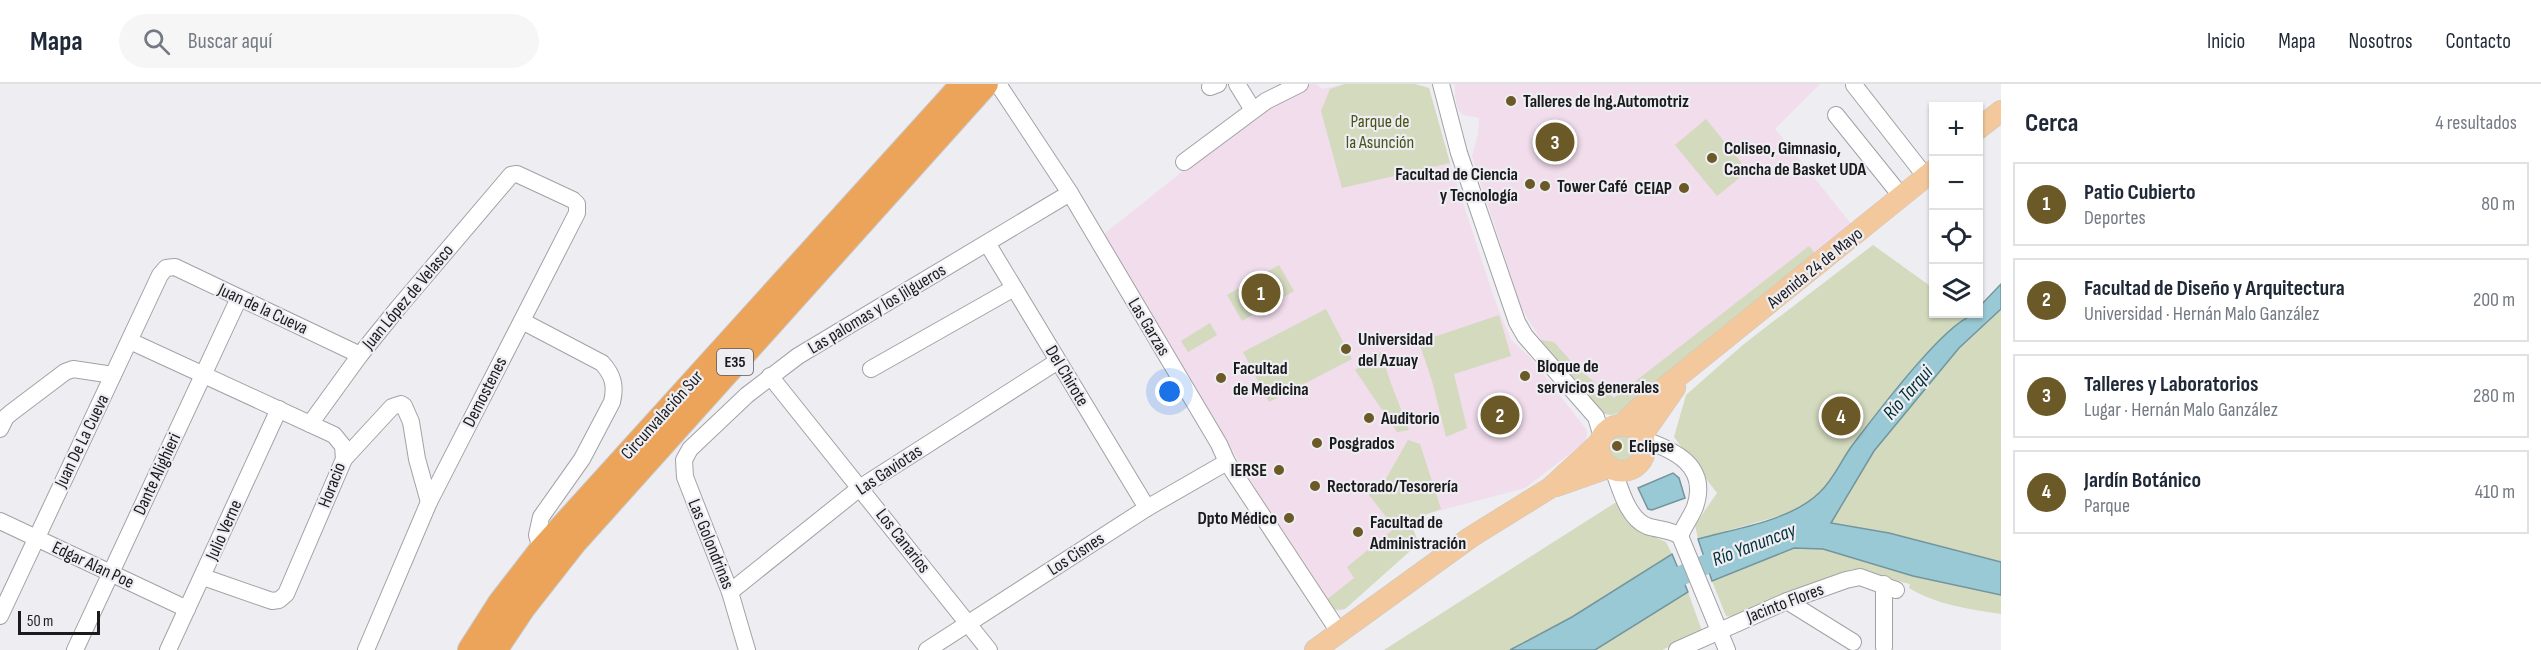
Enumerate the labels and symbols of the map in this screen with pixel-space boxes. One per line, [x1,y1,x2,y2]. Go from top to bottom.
place label: Talleres de Ing.Automotriz [1523,91,1689,112]
marker: Talleres de Ing.Automotriz [1504,94,1518,108]
park label: Parque de la Asunción [1346,111,1414,153]
pin: 3 [1536,120,1574,164]
place label: Coliseo, Gimnasio, Cancha de Basket UDA [1724,138,1867,180]
marker: Coliseo, Gimnasio, Cancha de Basket UDA [1705,151,1719,165]
place label: Facultad de Ciencia y Tecnología [1395,164,1518,206]
place label: Tower Café [1557,176,1628,197]
marker: Facultad de Ciencia y Tecnología [1523,177,1537,191]
place label: CEIAP [1634,178,1672,199]
marker: Tower Café [1538,179,1552,193]
marker: CEIAP [1677,181,1691,195]
street label: Avenida 24 de Mayo [1762,223,1867,314]
street label: Juan López de Velasco [357,240,458,354]
street label: Las palomas y los Jilgueros [804,260,950,358]
pin: 1 [1242,270,1280,316]
street label: Juan de la Cueva [214,279,311,339]
street label: Las Garzas [1124,294,1174,360]
place label: Universidad del Azuay [1358,329,1433,371]
street label: Del Chirote [1041,342,1093,410]
marker: Universidad del Azuay [1339,342,1353,356]
road number: E35 [717,349,753,375]
street label: Demostenes [458,354,512,430]
place label: Bloque de servicios generales [1537,356,1659,398]
place label: Facultad de Medicina [1233,358,1309,400]
water label: Río Tarqui [1878,360,1939,425]
street label: Circunvalación Sur [617,366,707,464]
marker: Bloque de servicios generales [1518,369,1532,383]
marker: Facultad de Medicina [1214,371,1228,385]
your location [1155,377,1184,406]
street label: Juan De La Cueva [50,391,114,492]
pin: 2 [1480,392,1520,438]
pin: 4 [1822,394,1860,438]
place label: Auditorio [1380,408,1440,429]
marker: Auditorio [1362,411,1376,425]
street label: Dante Alighieri [129,430,185,518]
place label: Posgrados [1329,433,1395,454]
marker: Posgrados [1310,436,1324,450]
place label: Eclipse [1629,436,1674,457]
marker: Eclipse [1610,439,1624,453]
street label: Las Gaviotas [852,440,926,500]
street label: Horacio [314,460,350,510]
place label: IERSE [1230,460,1267,481]
marker: IERSE [1272,463,1286,477]
place label: Rectorado/Tesorería [1327,476,1458,497]
marker: Rectorado/Tesorería [1308,479,1322,493]
street label: Las Golondrinas [683,496,739,592]
street label: Julio Verne [201,497,247,564]
street label: Los Canarios [871,505,935,577]
place label: Dpto Médico [1197,508,1277,529]
marker: Dpto Médico [1282,511,1296,525]
place label: Facultad de Administración [1369,512,1466,554]
water label: Río Yanuncay [1709,518,1801,572]
marker: Facultad de Administración [1351,525,1365,539]
street label: Los Cisnes [1044,528,1108,580]
street label: Edgar Alan Poe [49,537,137,593]
street label: Jacinto Flores [1743,579,1827,628]
scale bar [18,608,100,636]

